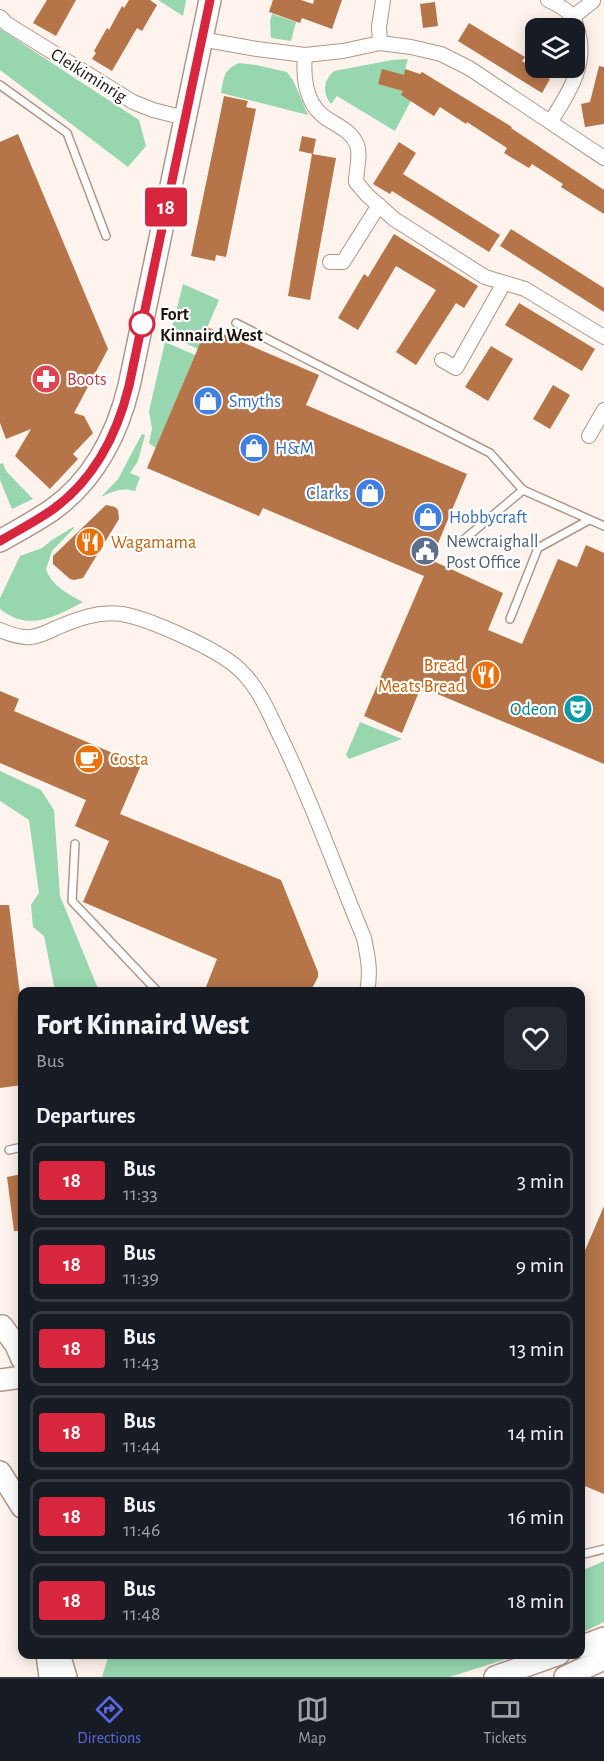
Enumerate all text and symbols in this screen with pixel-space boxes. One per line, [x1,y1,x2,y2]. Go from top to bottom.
map controls [525,18,585,78]
button: layers [525,18,585,78]
street label: Cleikiminrig [47,45,130,106]
line badge: 18 [139,188,193,226]
text: 18 [157,197,175,218]
place label: Fort Kinnaird West [160,306,263,345]
marker: Fort Kinnaird West [129,311,155,337]
pharmacy icon: Boots [30,363,62,395]
place label: Boots [67,371,107,389]
shop icon: Smyths [192,385,224,417]
place label: Smyths [229,393,281,411]
shop icon: H&M [238,432,270,464]
place label: H&M [275,440,314,458]
shop icon: Clarks [354,477,386,509]
place label: Clarks [306,485,349,503]
shop icon: Hobbycraft [412,501,444,533]
place label: Hobbycraft [449,509,528,527]
restaurant icon: Wagamama [74,526,106,558]
place label: Newcraighall Post Office [446,533,539,572]
place label: Wagamama [111,534,196,552]
public building icon: Newcraighall Post Office [409,535,441,567]
place label: Bread Meats Bread [378,657,465,696]
restaurant icon: Bread Meats Bread [470,659,502,691]
theatre icon: Odeon [562,693,594,725]
place label: Odeon [510,701,557,719]
cafe icon: Costa [73,743,105,775]
place label: Costa [110,751,149,769]
button: heart [504,1007,567,1070]
text: Fort Kinnaird West [36,1012,249,1040]
text: Bus [36,1051,64,1071]
text: Departures [36,1105,136,1127]
text: Bus [123,1158,156,1180]
text: 18 [63,1170,81,1191]
text: 3 min [517,1170,564,1192]
text: 11:33 [123,1184,158,1204]
text: Bus [123,1242,156,1264]
text: 18 [63,1254,81,1275]
text: 9 min [516,1254,564,1276]
text: 11:39 [123,1268,159,1288]
text: Bus [123,1326,156,1348]
text: 18 [63,1338,81,1359]
text: 13 min [509,1338,564,1360]
text: 11:43 [123,1352,159,1372]
text: Bus [123,1410,156,1432]
text: 18 [63,1422,81,1443]
text: 14 min [508,1422,564,1444]
text: 11:44 [123,1436,161,1456]
text: Bus [123,1494,156,1516]
text: 18 [63,1506,81,1527]
text: 16 min [508,1506,564,1528]
text: 11:46 [123,1520,160,1540]
text: Bus [123,1578,156,1600]
text: 18 [63,1590,81,1611]
text: 18 min [508,1590,564,1612]
text: 11:48 [123,1604,160,1624]
tab: Directions [77,1693,141,1748]
tab: Map [296,1693,329,1748]
tab: Tickets [483,1693,527,1748]

